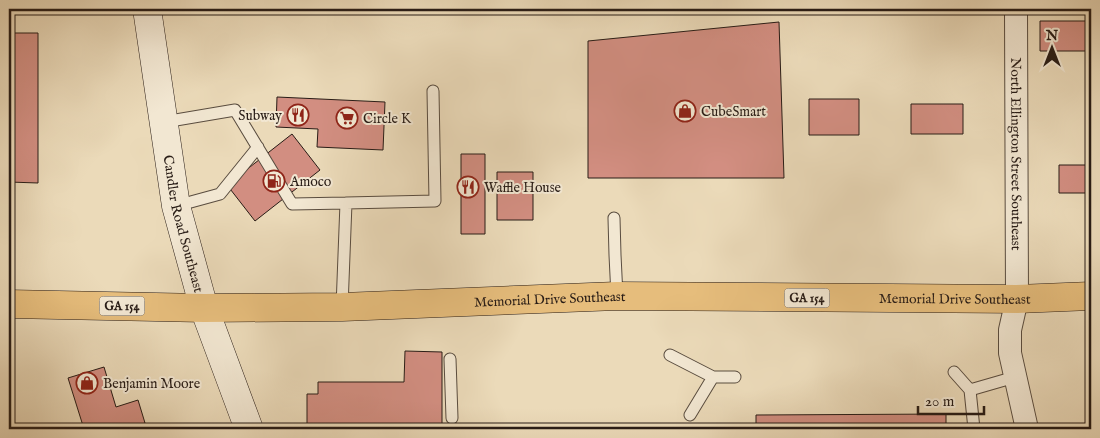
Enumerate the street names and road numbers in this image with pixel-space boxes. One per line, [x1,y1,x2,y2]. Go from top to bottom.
street label: North Ellington Street Southeast [1006,57,1025,251]
street label: Candler Road Southeast [159,154,207,295]
street label: Memorial Drive Southeast [474,288,626,312]
road number: GA 154 [784,288,830,308]
street label: Memorial Drive Southeast [879,290,1031,309]
road number: GA 154 [100,296,144,316]

